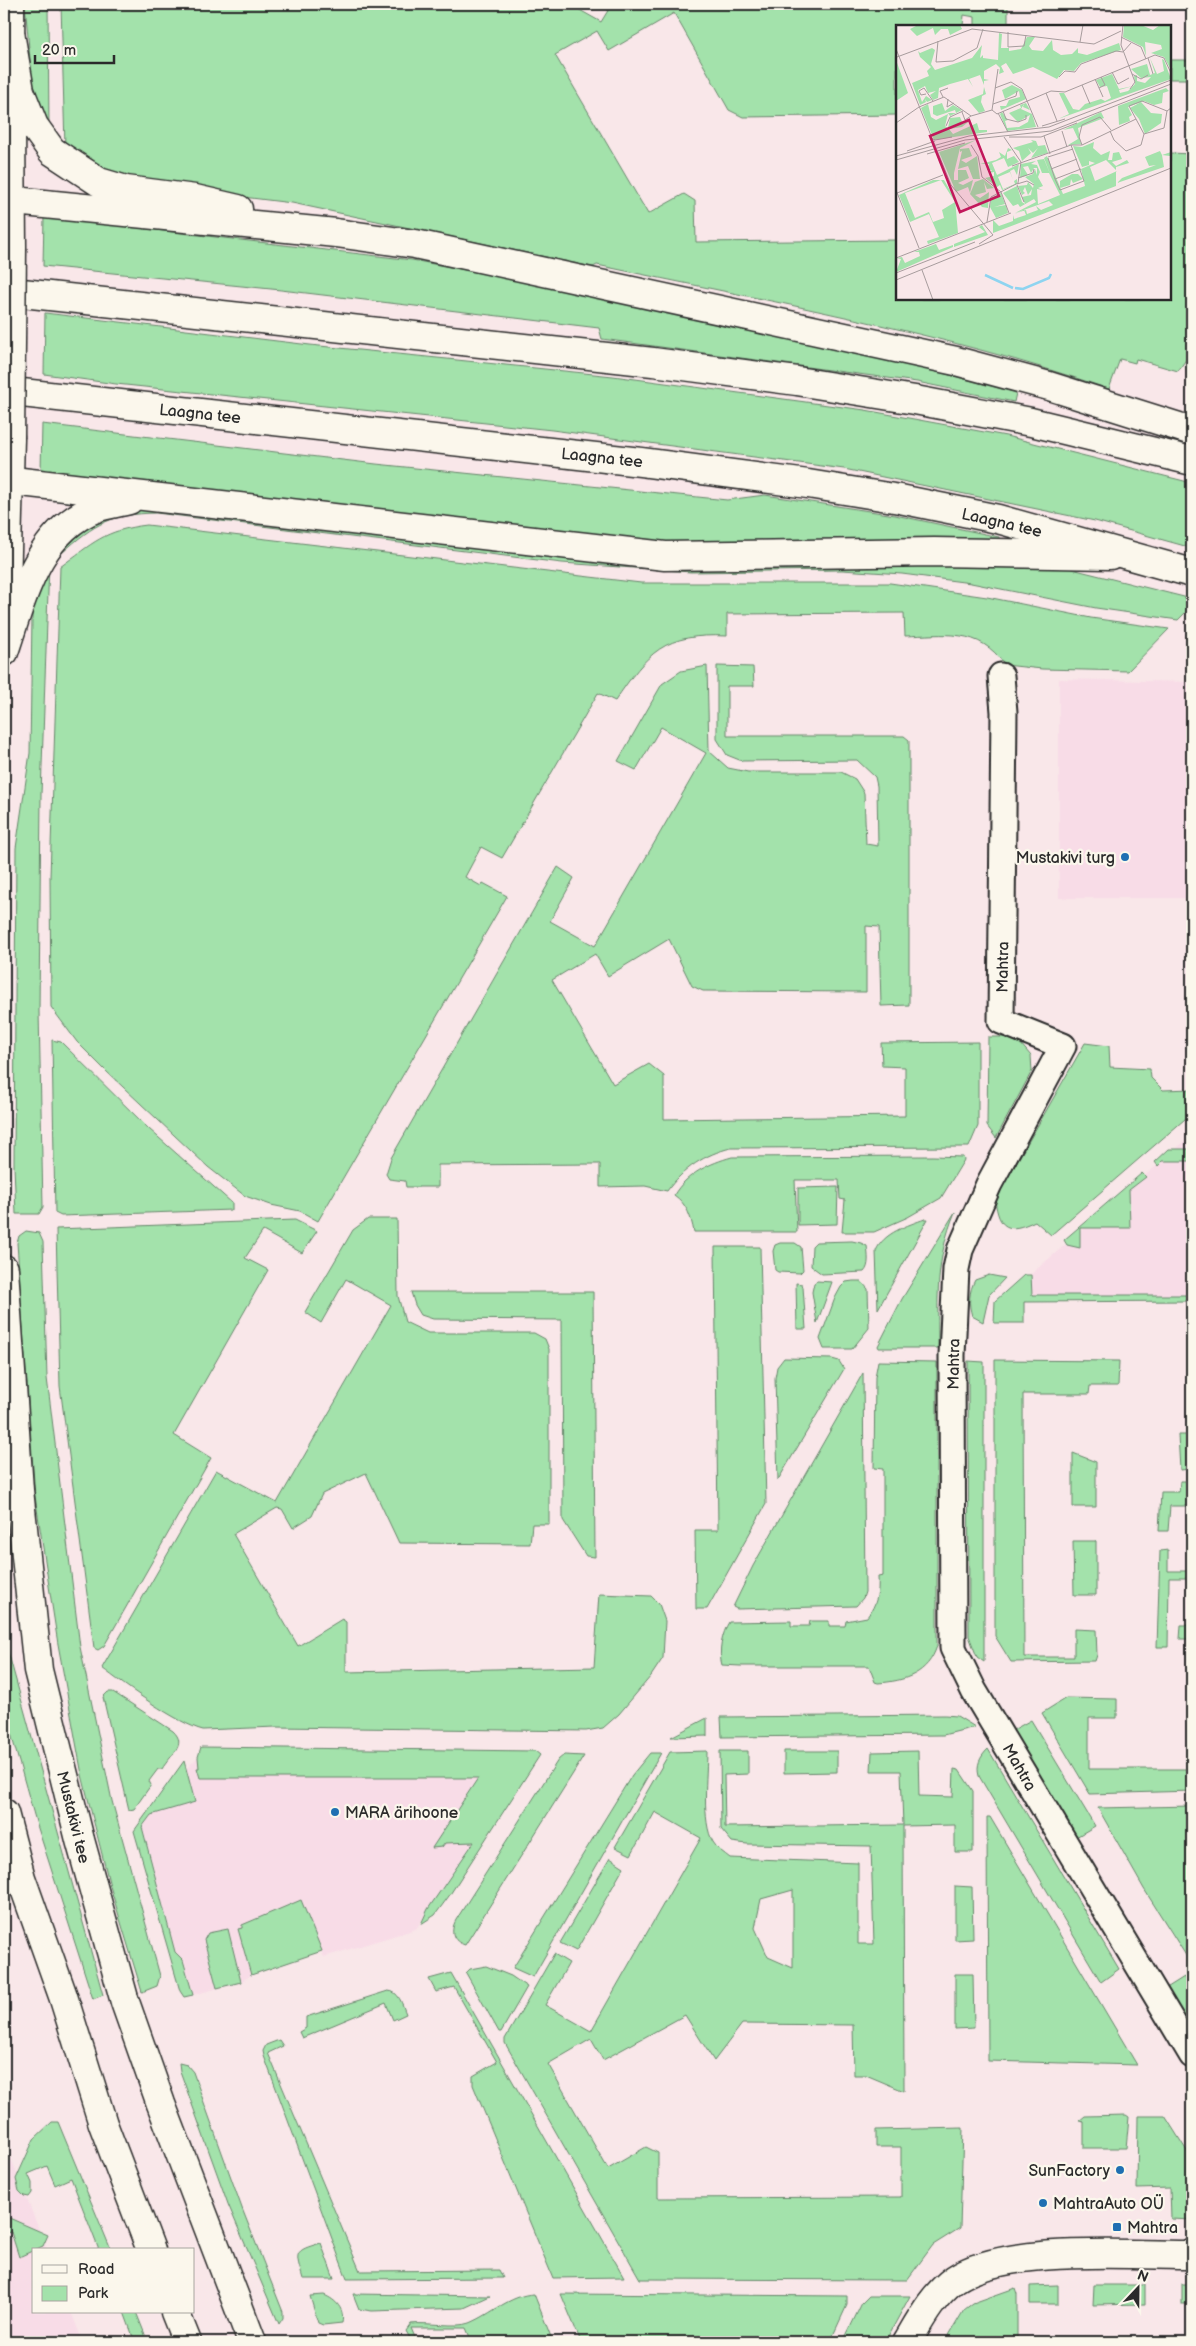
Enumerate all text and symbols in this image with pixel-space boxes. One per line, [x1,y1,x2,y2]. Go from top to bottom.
inset map [896,25,1171,300]
scale bar [35,32,114,64]
text: 20 m [42,41,76,60]
street label: Laagna tee [158,401,242,428]
street label: Laagna tee [560,445,644,472]
street label: Laagna tee [960,505,1044,542]
place label: Mustakivi turg [1016,849,1115,868]
marker: Mustakivi turg [1119,851,1131,863]
street label: Mahtra [994,941,1013,993]
street label: Mahtra [945,1338,964,1390]
street label: Mahtra [998,1741,1040,1795]
street label: Mustakivi tee [52,1769,93,1866]
place label: MARA ärihoone [345,1804,459,1823]
marker: MARA ärihoone [329,1806,341,1818]
place label: SunFactory [1028,2162,1111,2181]
marker: SunFactory [1114,2164,1126,2176]
place label: MahtraAuto OÜ [1053,2193,1164,2214]
marker: MahtraAuto OÜ [1037,2197,1049,2209]
place label: Mahtra [1127,2219,1178,2238]
marker: Mahtra [1111,2221,1123,2233]
legend [32,2248,195,2314]
text: Road [78,2260,114,2279]
north arrow [1114,2264,1164,2314]
text: N [1135,2267,1151,2286]
text: Park [78,2284,109,2303]

